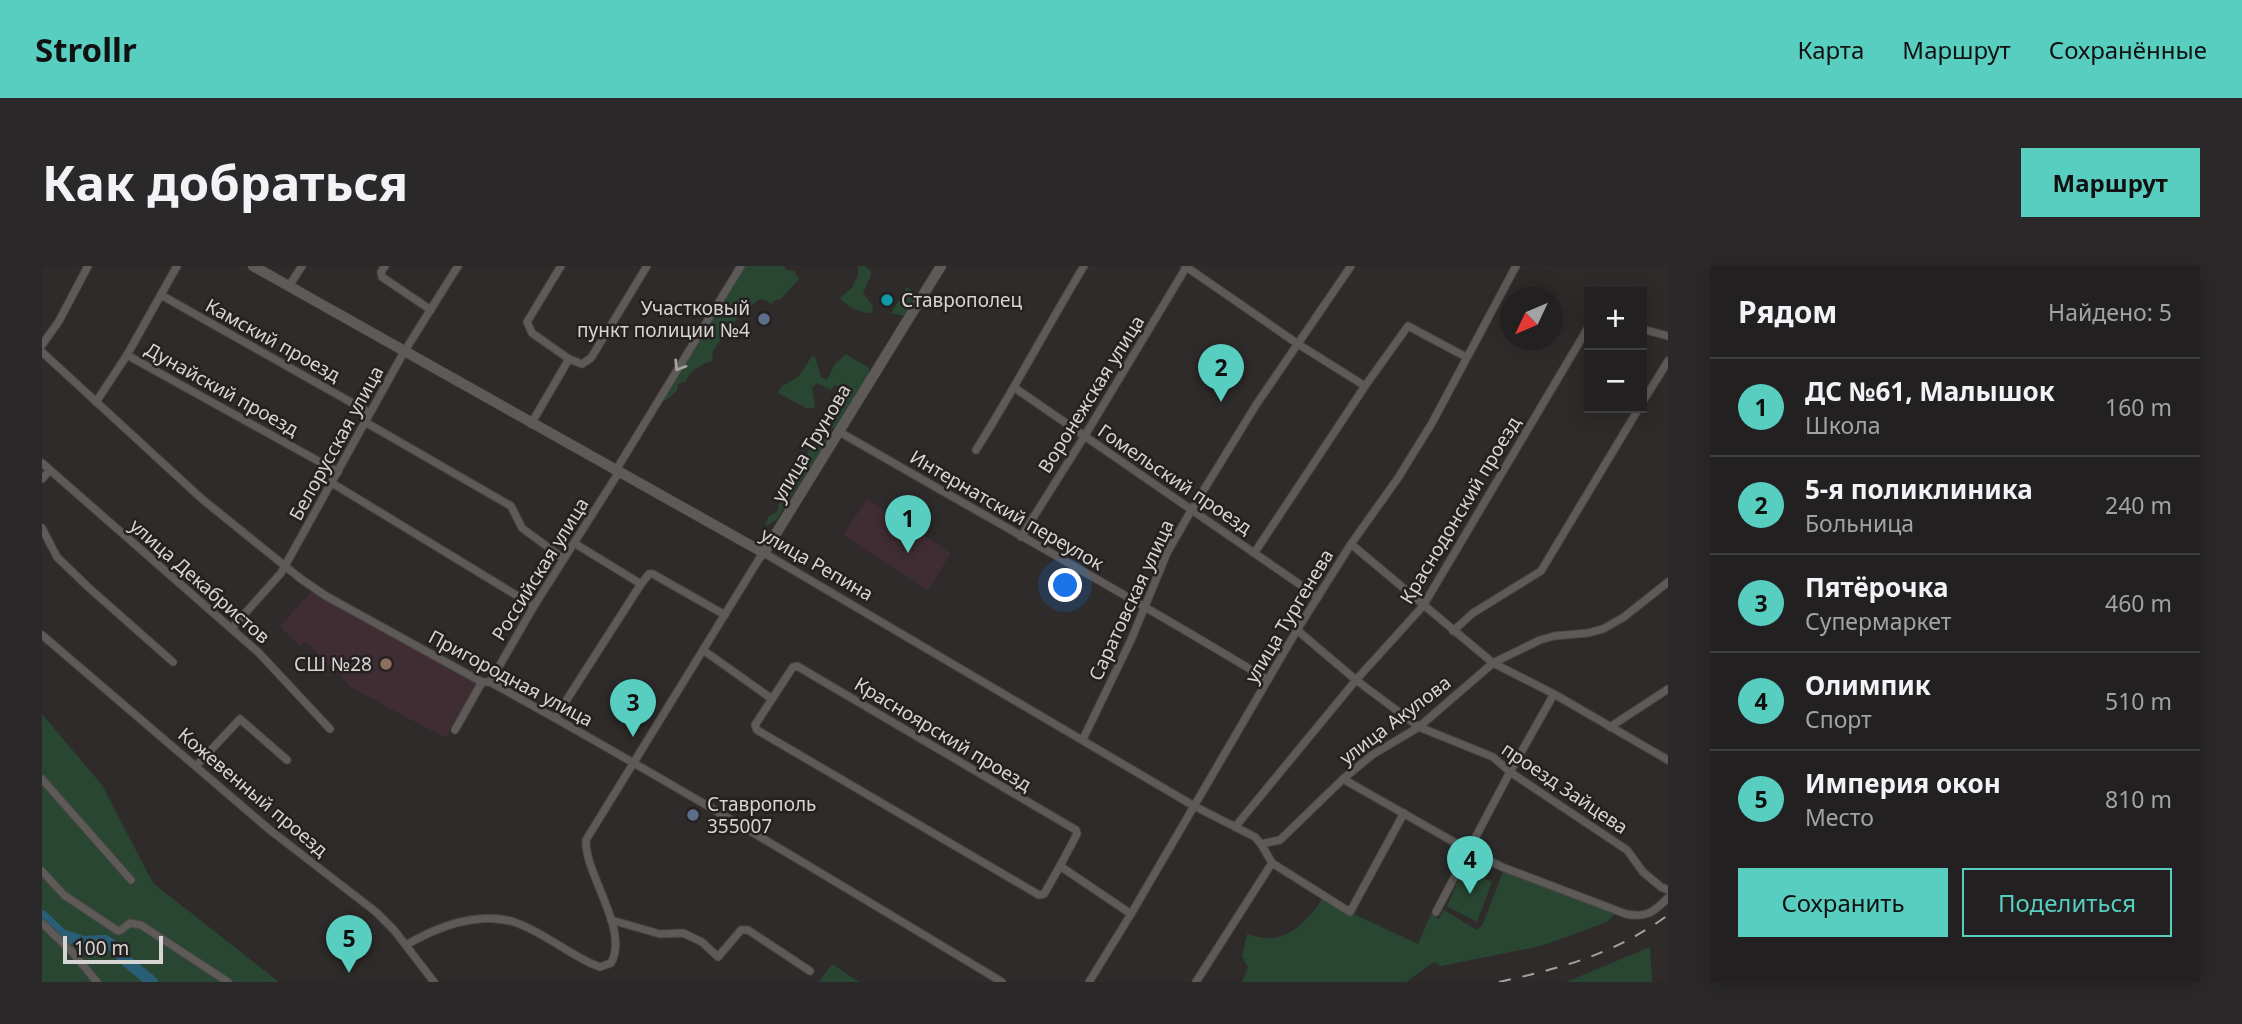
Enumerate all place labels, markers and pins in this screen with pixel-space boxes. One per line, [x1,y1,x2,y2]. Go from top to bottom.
place label: Ставрополец [901,287,1023,313]
marker: Ставрополец [879,292,895,308]
place label: Участковый пункт полиции №4 [577,295,750,343]
marker: Участковый пункт полиции №4 [756,311,772,327]
pin: 2 [1198,344,1244,402]
pin: 1 [885,495,931,553]
place label: СШ №28 [294,651,372,677]
marker: СШ №28 [378,656,394,672]
pin: 3 [610,679,656,737]
place label: Ставрополь 355007 [707,791,816,839]
marker: Ставрополь 355007 [685,807,701,823]
pin: 4 [1447,836,1493,894]
pin: 5 [326,915,372,973]

